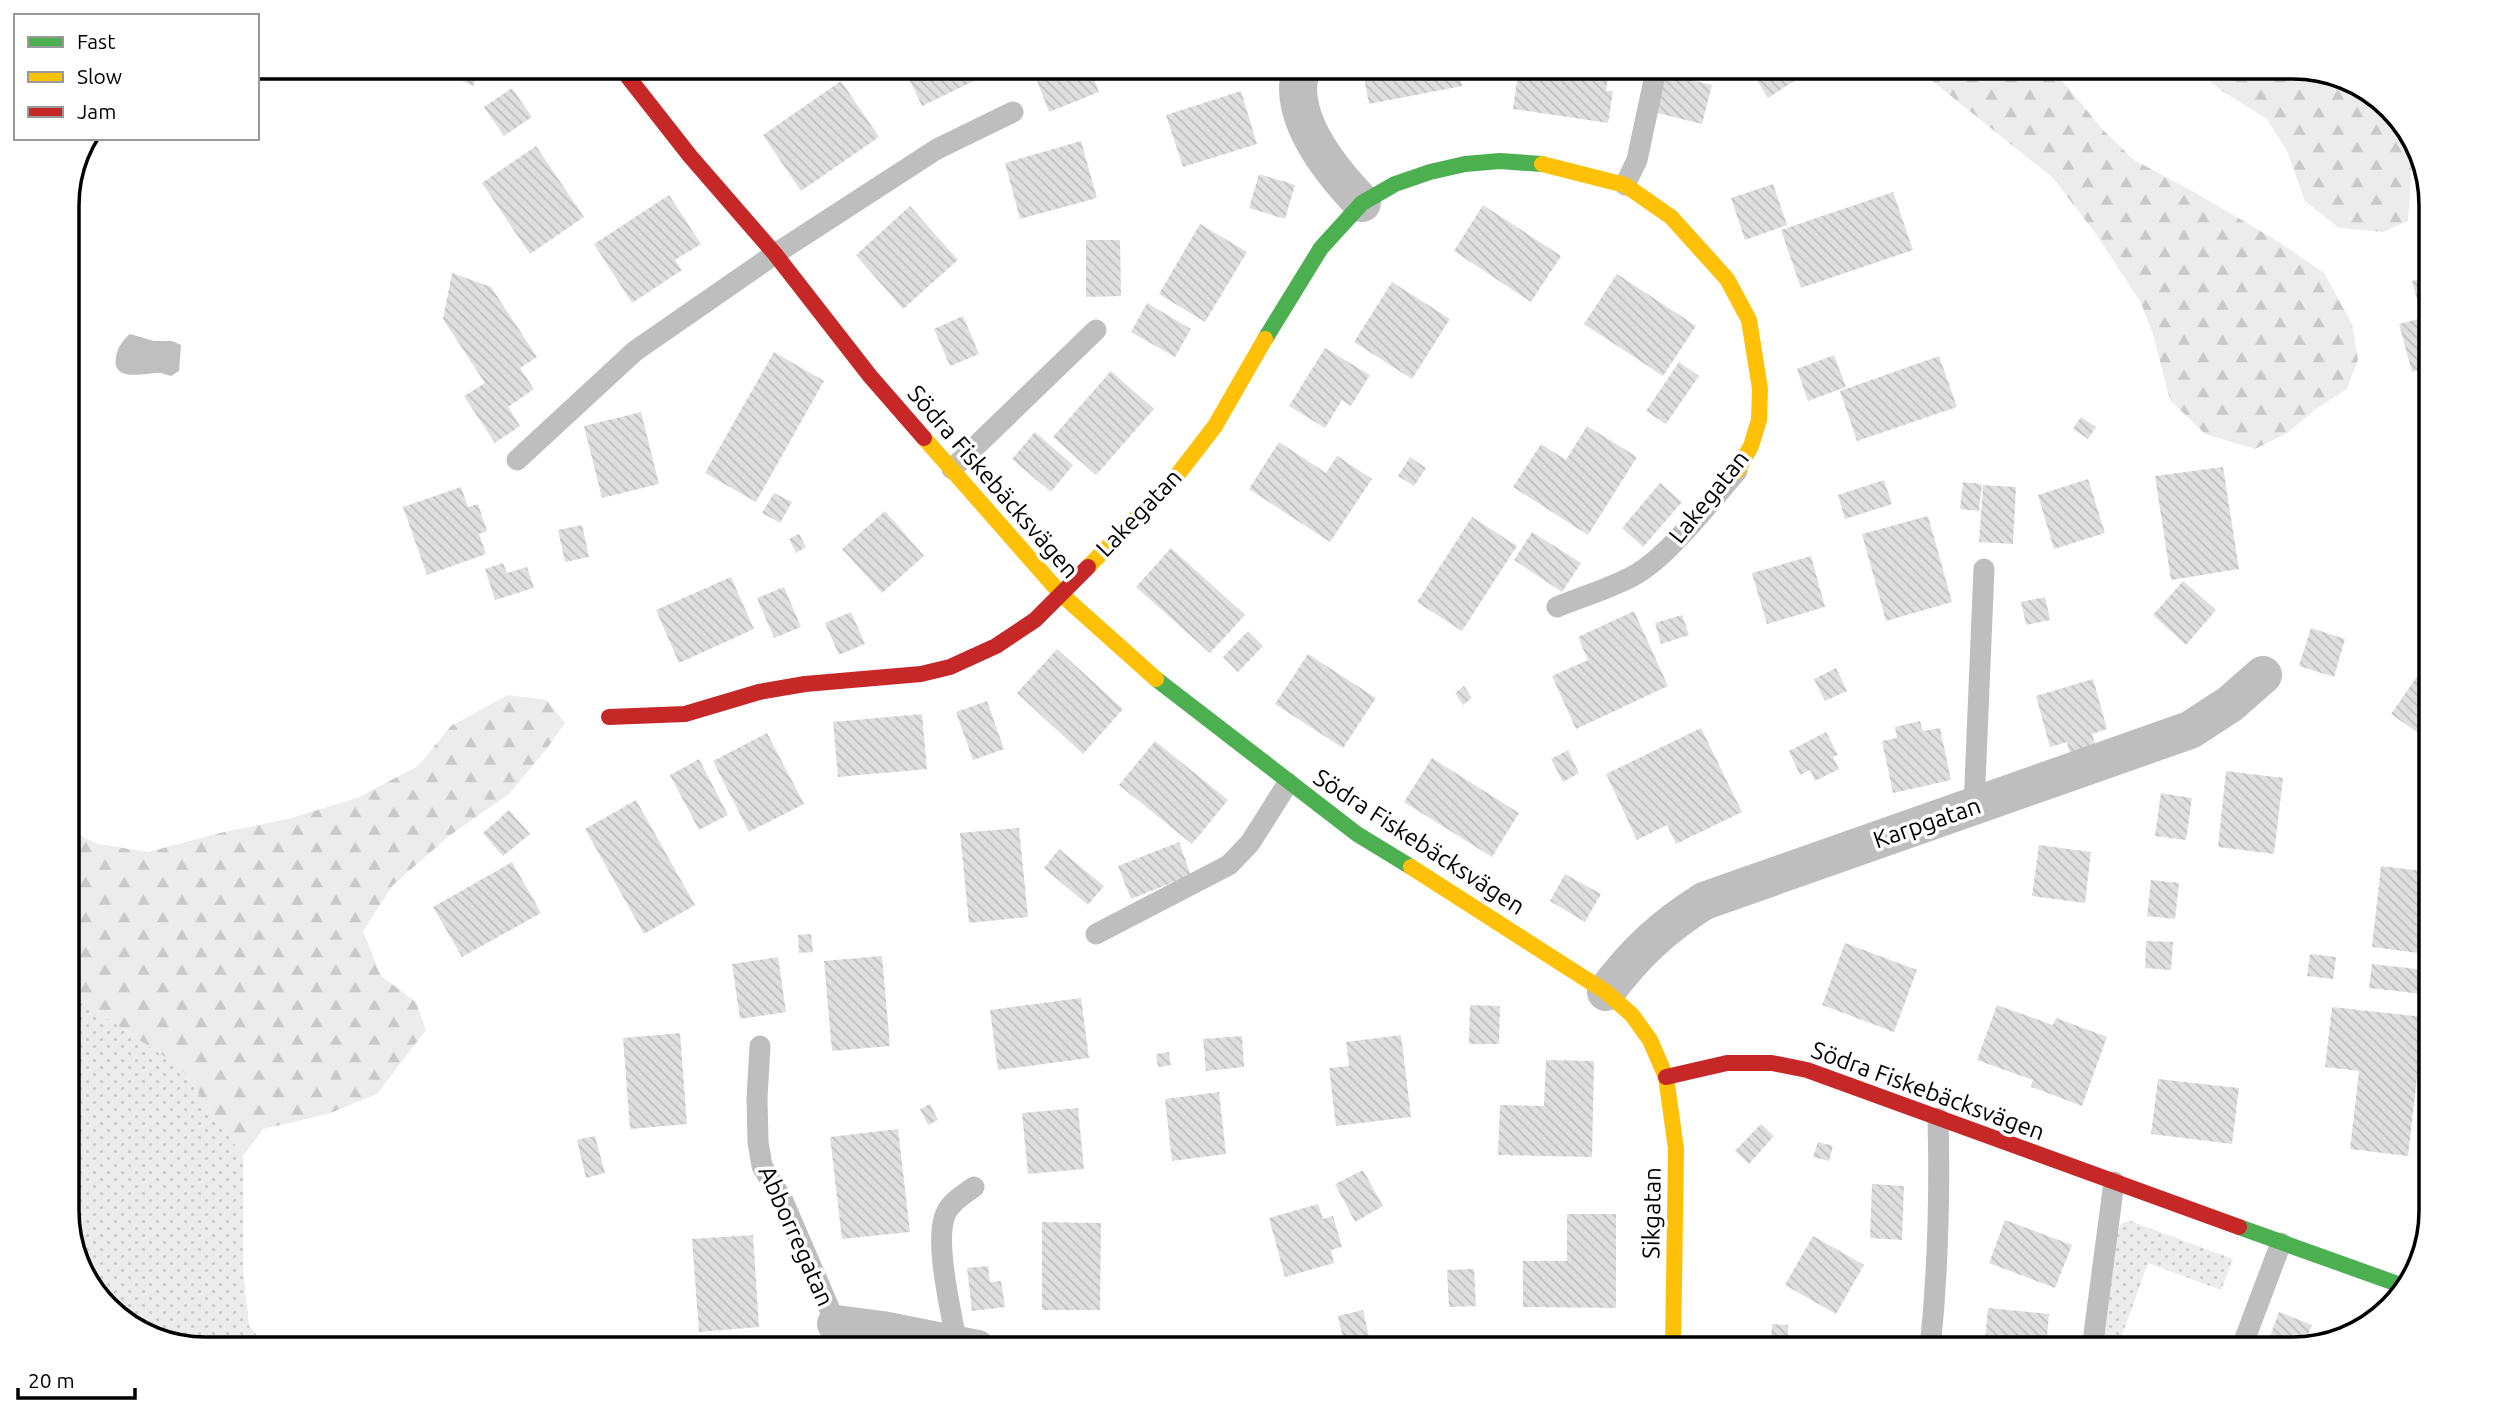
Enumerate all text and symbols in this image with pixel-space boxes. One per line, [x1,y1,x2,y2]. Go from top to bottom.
legend [14,14,259,140]
text: Fast [77,29,115,53]
text: Slow [77,64,122,88]
text: Jam [77,99,116,123]
street label: Södra Fiskebäcksvägen [902,380,1084,583]
street label: Lakegatan [1663,445,1754,548]
street label: Lakegatan [1090,463,1187,562]
street label: Södra Fiskebäcksvägen [1309,763,1530,920]
street label: Karpgatan [1870,792,1984,853]
street label: Södra Fiskebäcksvägen [1808,1036,2048,1145]
street label: Abborregatan [753,1161,839,1310]
street label: Sikgatan [1637,1167,1666,1259]
scale bar [18,1356,135,1400]
text: 20 m [28,1368,75,1392]

